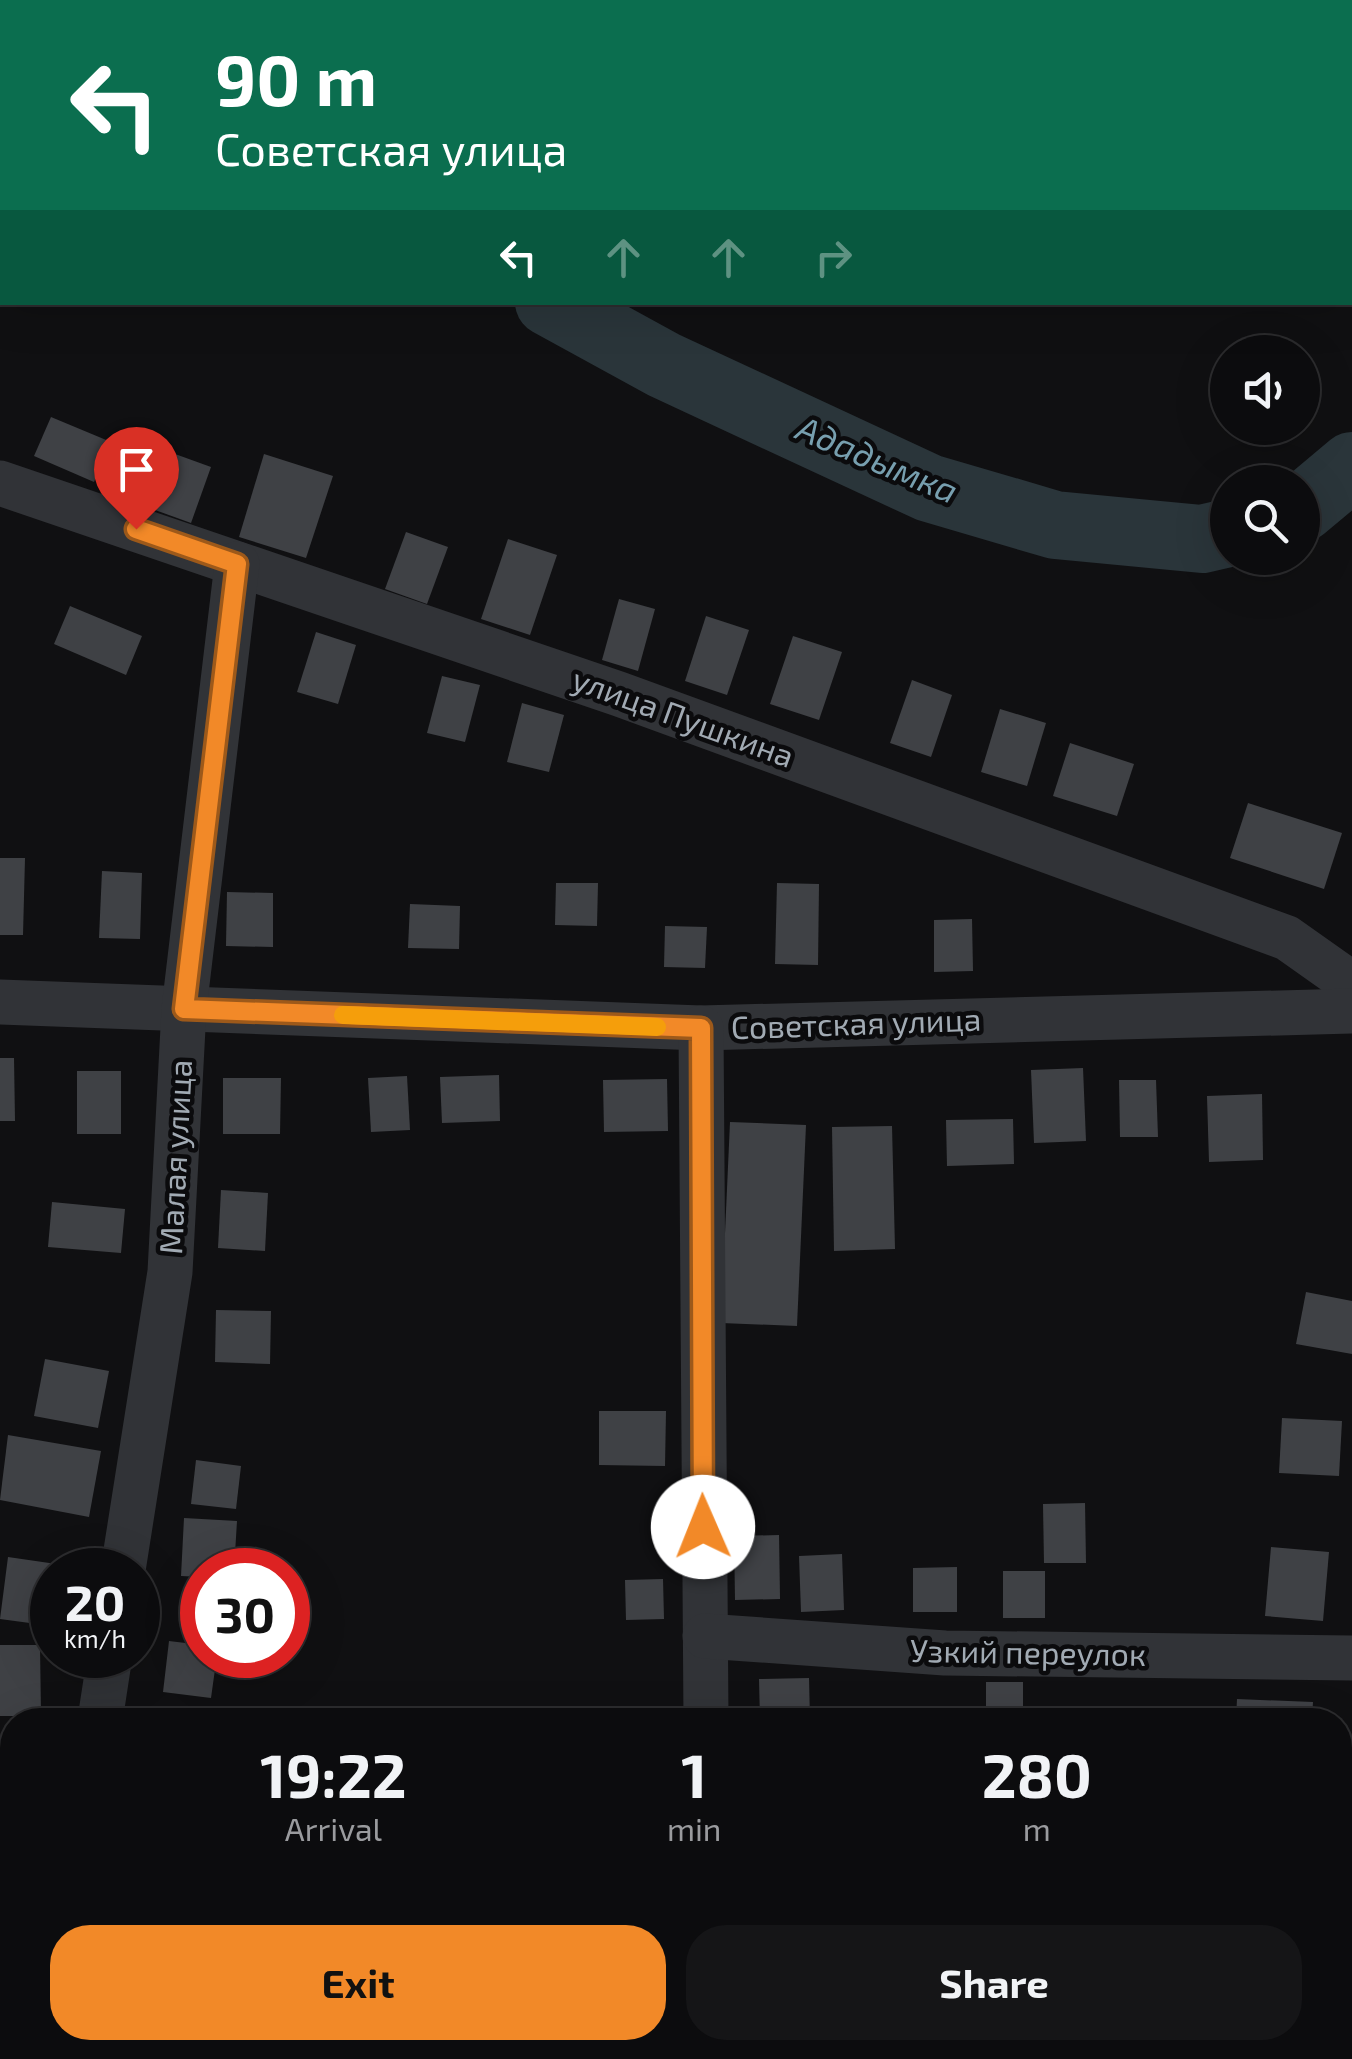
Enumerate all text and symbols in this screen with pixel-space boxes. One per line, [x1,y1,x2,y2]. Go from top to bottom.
text: 90 m [215,36,377,120]
icon: left [50,40,180,170]
text: Советская улица [215,121,567,175]
icon: left [491,230,546,285]
icon: ahead [596,230,651,285]
icon: ahead [701,230,756,285]
icon: right [806,230,861,285]
map controls [1210,335,1320,575]
button: sound [1210,335,1320,445]
water label: Ададымка [789,405,965,511]
pin [94,427,179,530]
icon: arrive [109,442,164,497]
button: search [1210,465,1320,575]
street label: улица Пушкина [567,658,800,775]
street label: Советская улица [730,999,982,1046]
street label: Малая улица [150,1058,199,1255]
position arrow [651,1475,755,1579]
speed limit sign: 30 [180,1548,310,1678]
text: 20 [65,1571,125,1631]
text: km/h [64,1623,126,1653]
street label: Узкий переулок [910,1630,1146,1673]
text: 19:22 [260,1738,407,1810]
text: 1 [681,1738,707,1810]
text: 280 [982,1738,1092,1810]
text: Arrival [285,1809,382,1847]
text: min [667,1809,721,1847]
text: m [1023,1809,1051,1847]
button: Exit [50,1925,666,2040]
button: Share [686,1925,1302,2040]

